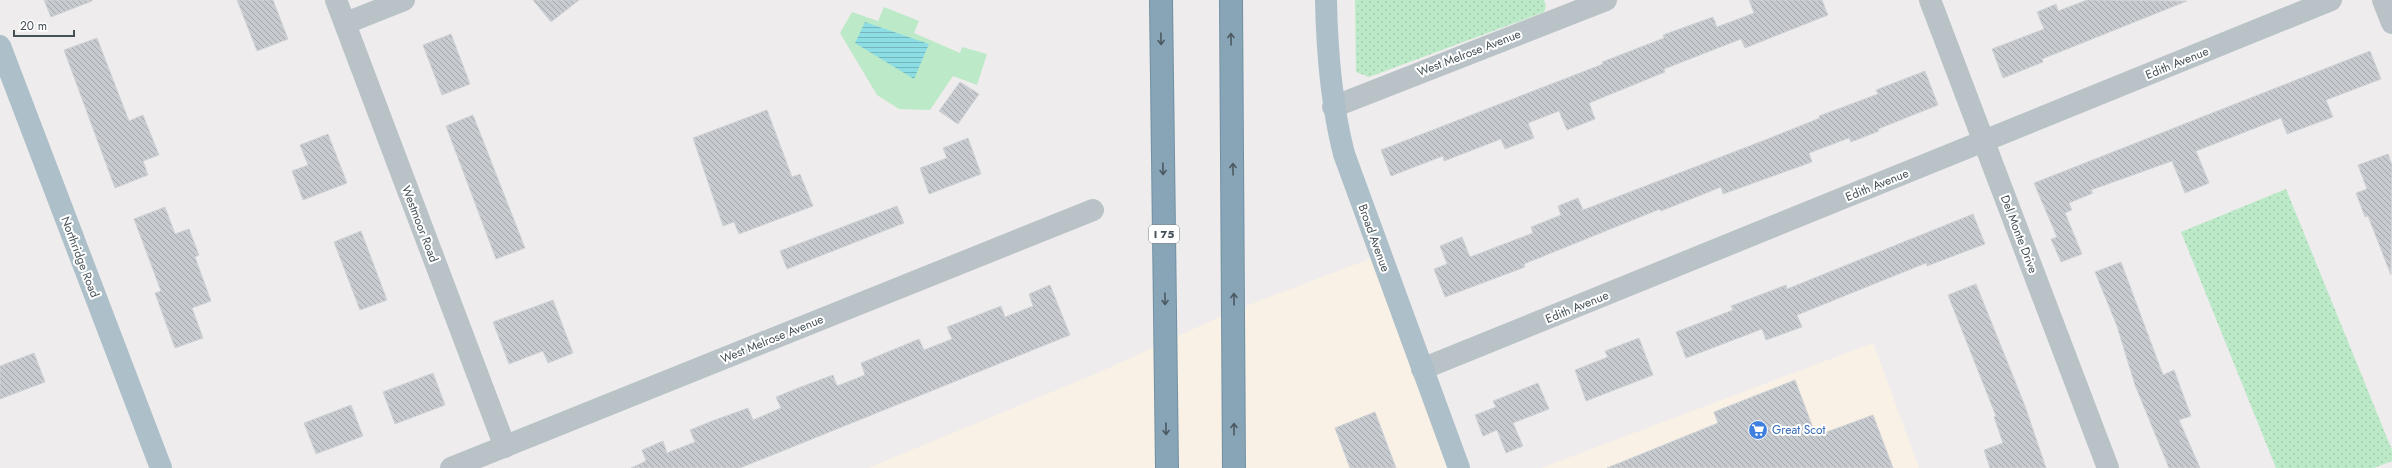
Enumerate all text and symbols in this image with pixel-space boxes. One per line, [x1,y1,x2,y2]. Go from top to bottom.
scale bar [14,12,74,38]
text: 20 m [20,17,47,35]
street label: West Melrose Avenue [1415,25,1523,81]
one-way arrow [1157,32,1165,45]
one-way arrow [1227,33,1235,46]
street label: Edith Avenue [2143,42,2211,84]
one-way arrow [1159,162,1167,175]
one-way arrow [1229,163,1237,176]
street label: Edith Avenue [1843,164,1911,206]
street label: Westmoor Road [397,183,443,265]
street label: Del Monte Drive [1996,192,2042,276]
street label: Broad Avenue [1353,202,1395,274]
street label: Northridge Road [56,214,104,300]
road number: I 75 [1149,225,1179,243]
street label: Edith Avenue [1543,286,1611,328]
one-way arrow [1161,292,1168,305]
one-way arrow [1231,293,1238,306]
street label: West Melrose Avenue [718,310,826,368]
supermarket icon: Great Scot [1747,419,1769,441]
place label: Great Scot [1772,421,1826,439]
one-way arrow [1162,422,1170,435]
one-way arrow [1230,423,1238,436]

